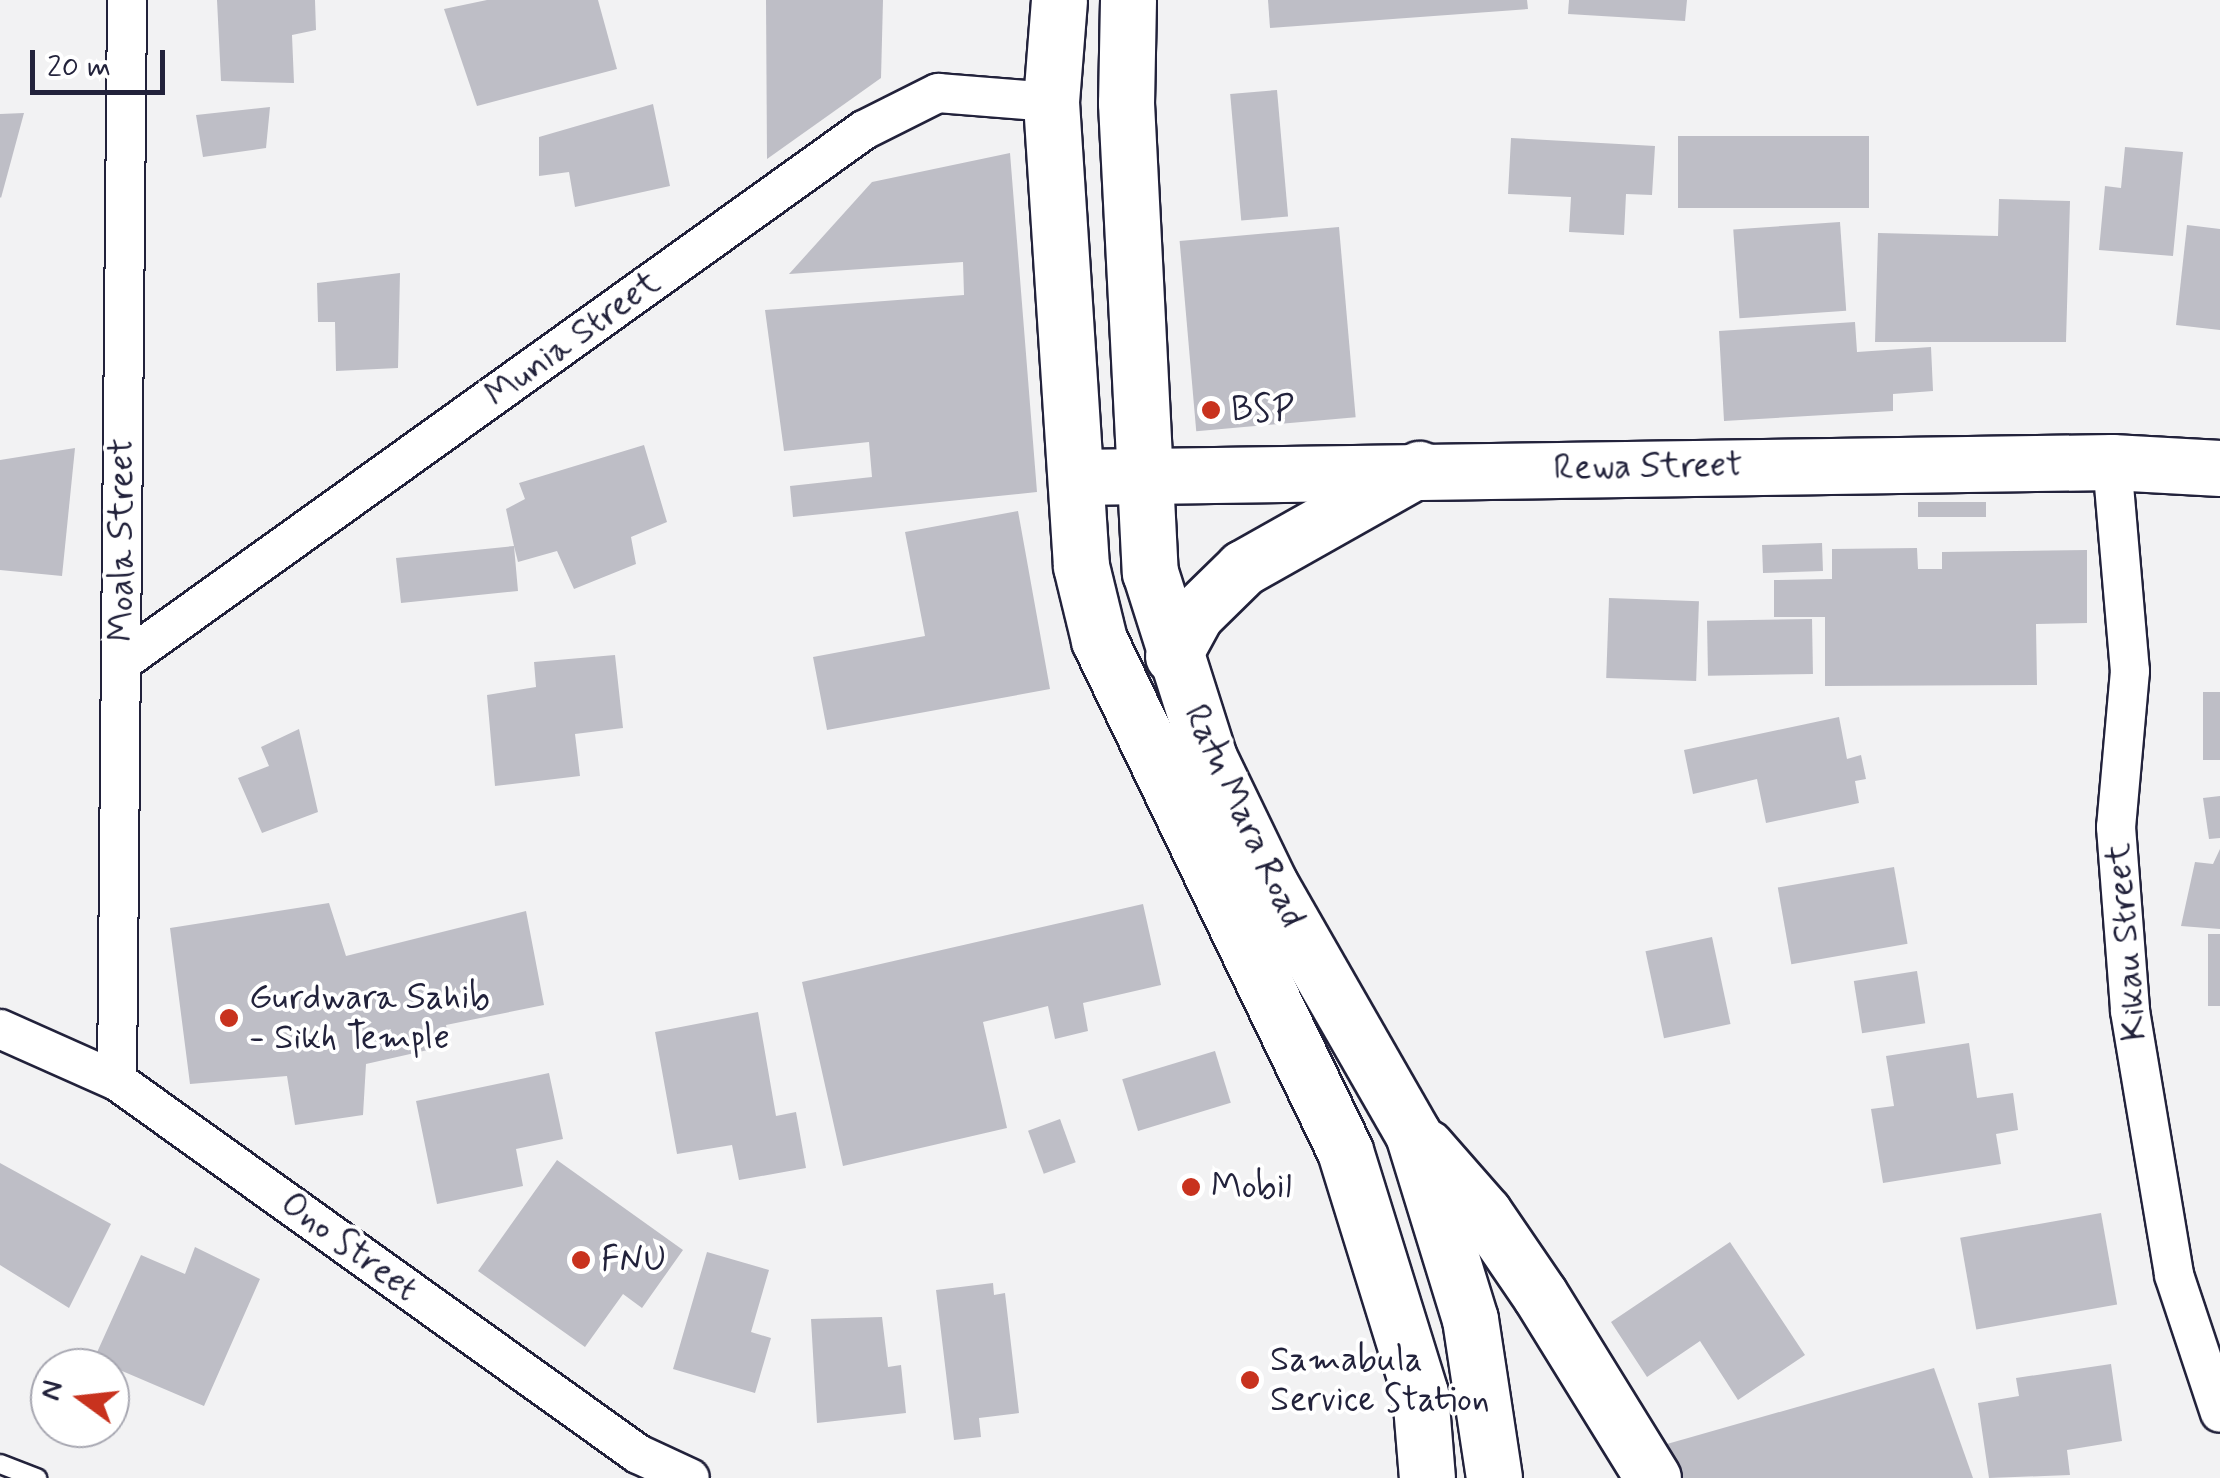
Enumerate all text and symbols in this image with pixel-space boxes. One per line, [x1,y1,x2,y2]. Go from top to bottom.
scale bar [35,30,170,92]
text: 20 m [47,48,111,87]
street label: Munia Street [477,262,669,416]
place label: BSP [1231,389,1294,431]
marker: BSP [1200,399,1222,421]
street label: Moala Street [101,439,143,641]
street label: Rewa Street [1554,444,1742,490]
street label: Ratu Mara Road [1174,699,1314,933]
street label: Kikau Street [2097,841,2157,1043]
place label: Gurdwara Sahib - Sikh Temple [249,977,489,1059]
marker: Gurdwara Sahib - Sikh Temple [218,1007,240,1029]
place label: Mobil [1211,1166,1292,1208]
marker: Mobil [1180,1176,1202,1198]
street label: Ono Street [270,1181,428,1313]
place label: FNU [601,1239,666,1281]
marker: FNU [570,1249,592,1271]
place label: Samabula Service Station [1270,1339,1488,1421]
north arrow [30,1348,130,1448]
marker: Samabula Service Station [1239,1369,1261,1391]
text: N [32,1377,73,1404]

